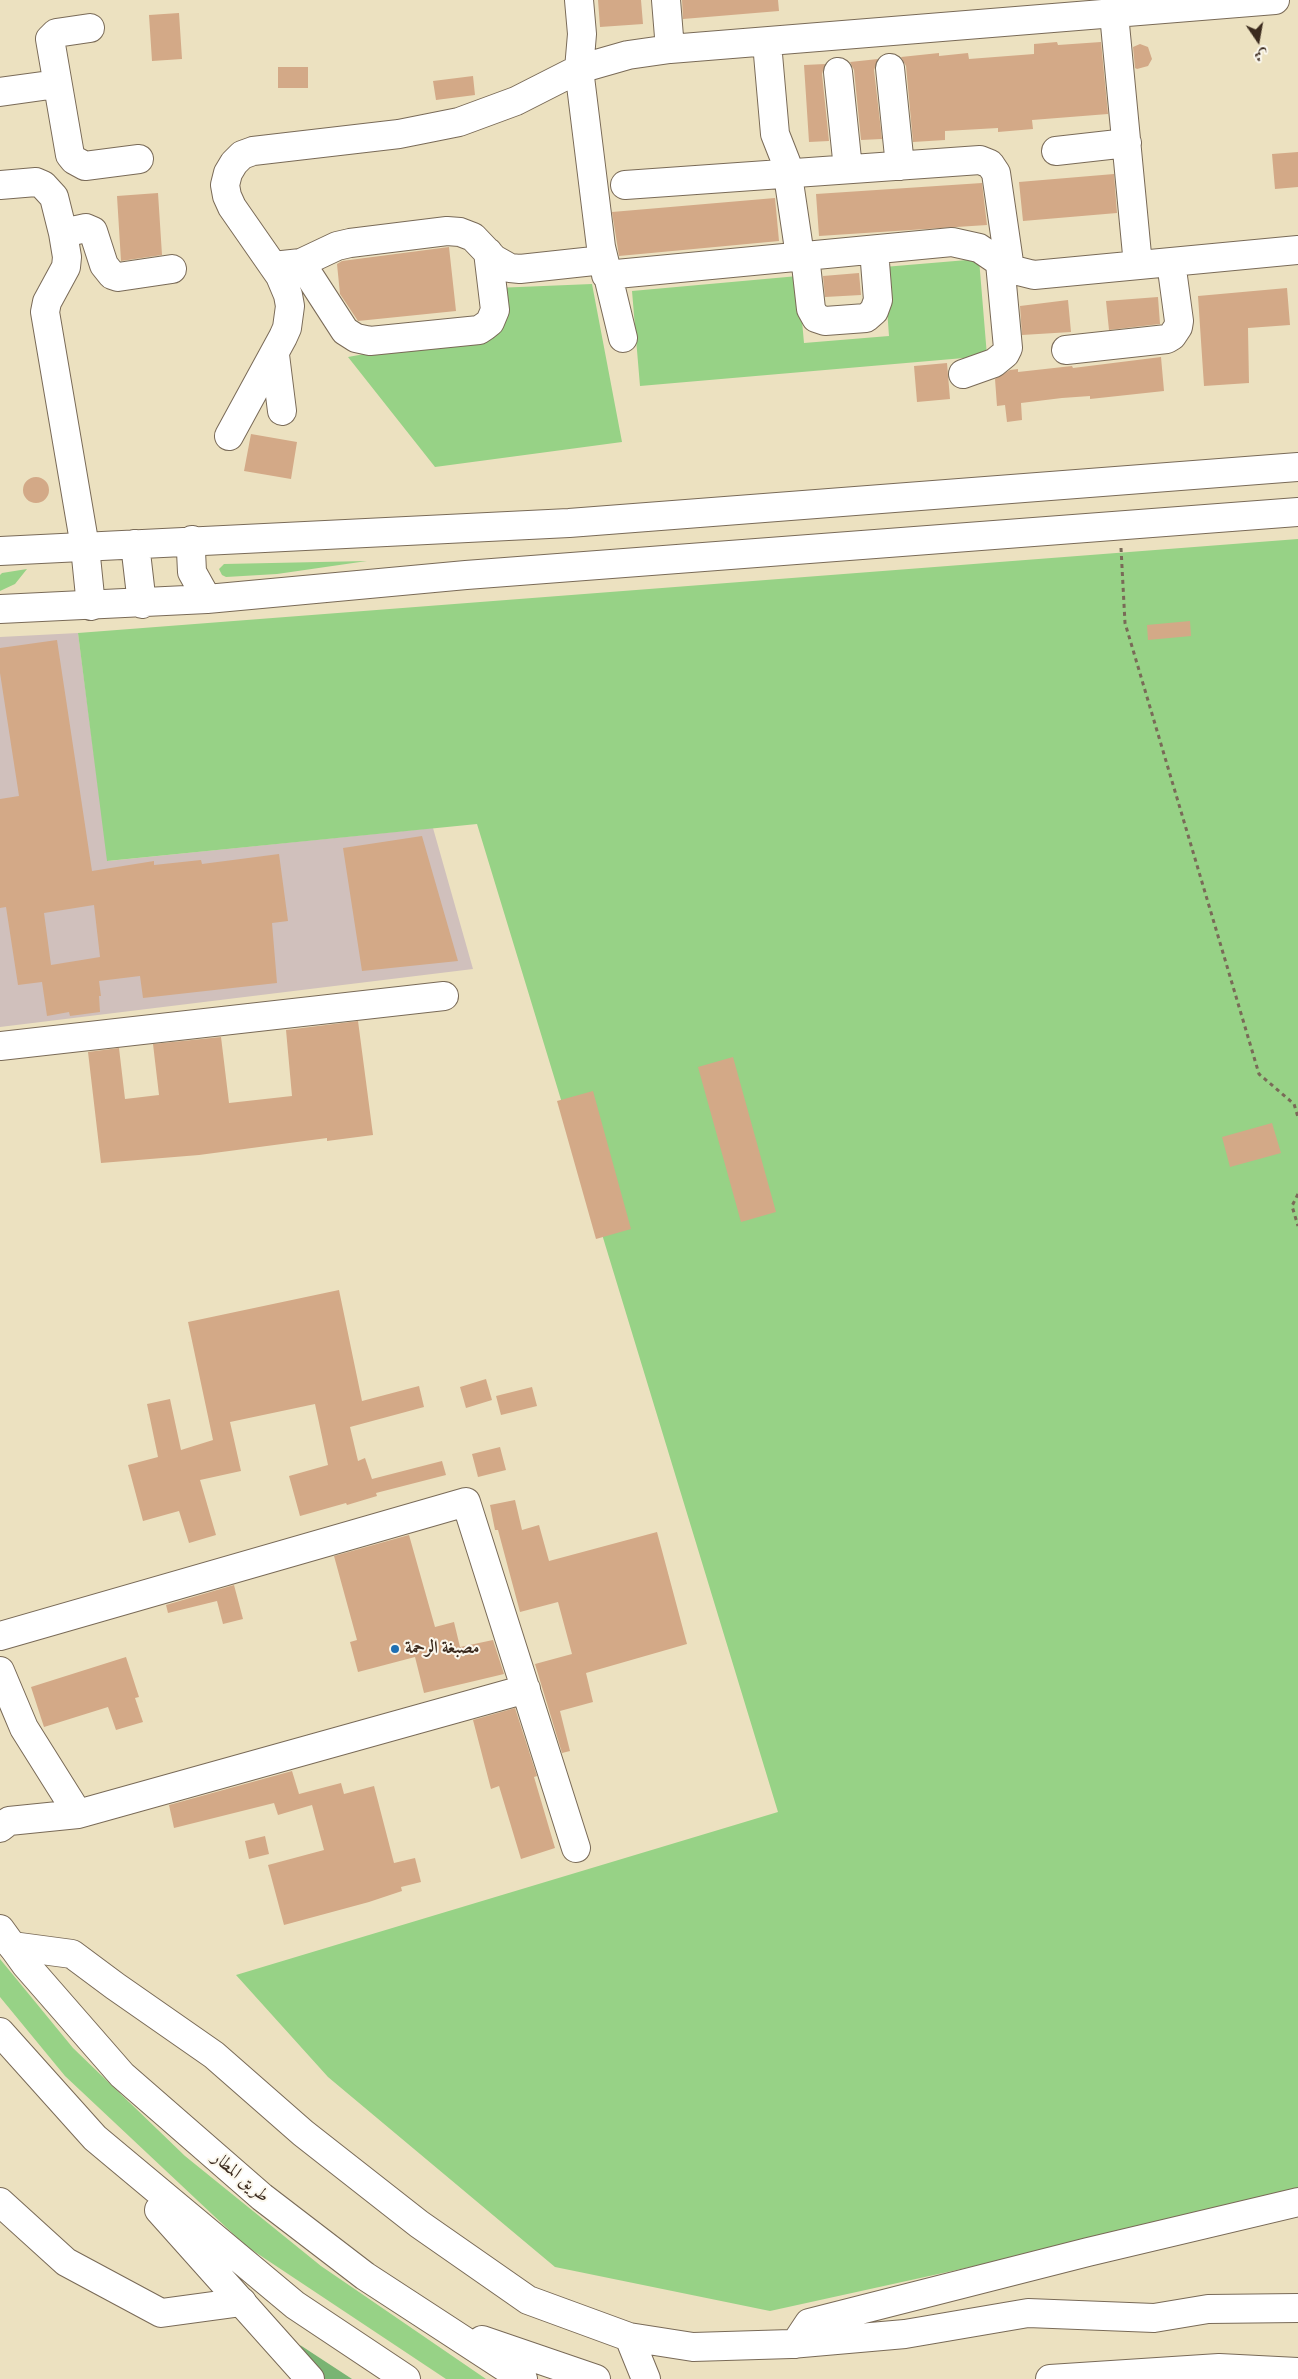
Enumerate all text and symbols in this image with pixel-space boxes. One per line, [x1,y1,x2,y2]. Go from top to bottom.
north arrow [1233,15,1283,65]
text: ش [1253,45,1270,65]
place label: مصبغة الرحمة [405,1638,480,1660]
marker: مصبغة الرحمة [389,1643,401,1655]
street label: طريق المطار [207,2148,273,2208]

